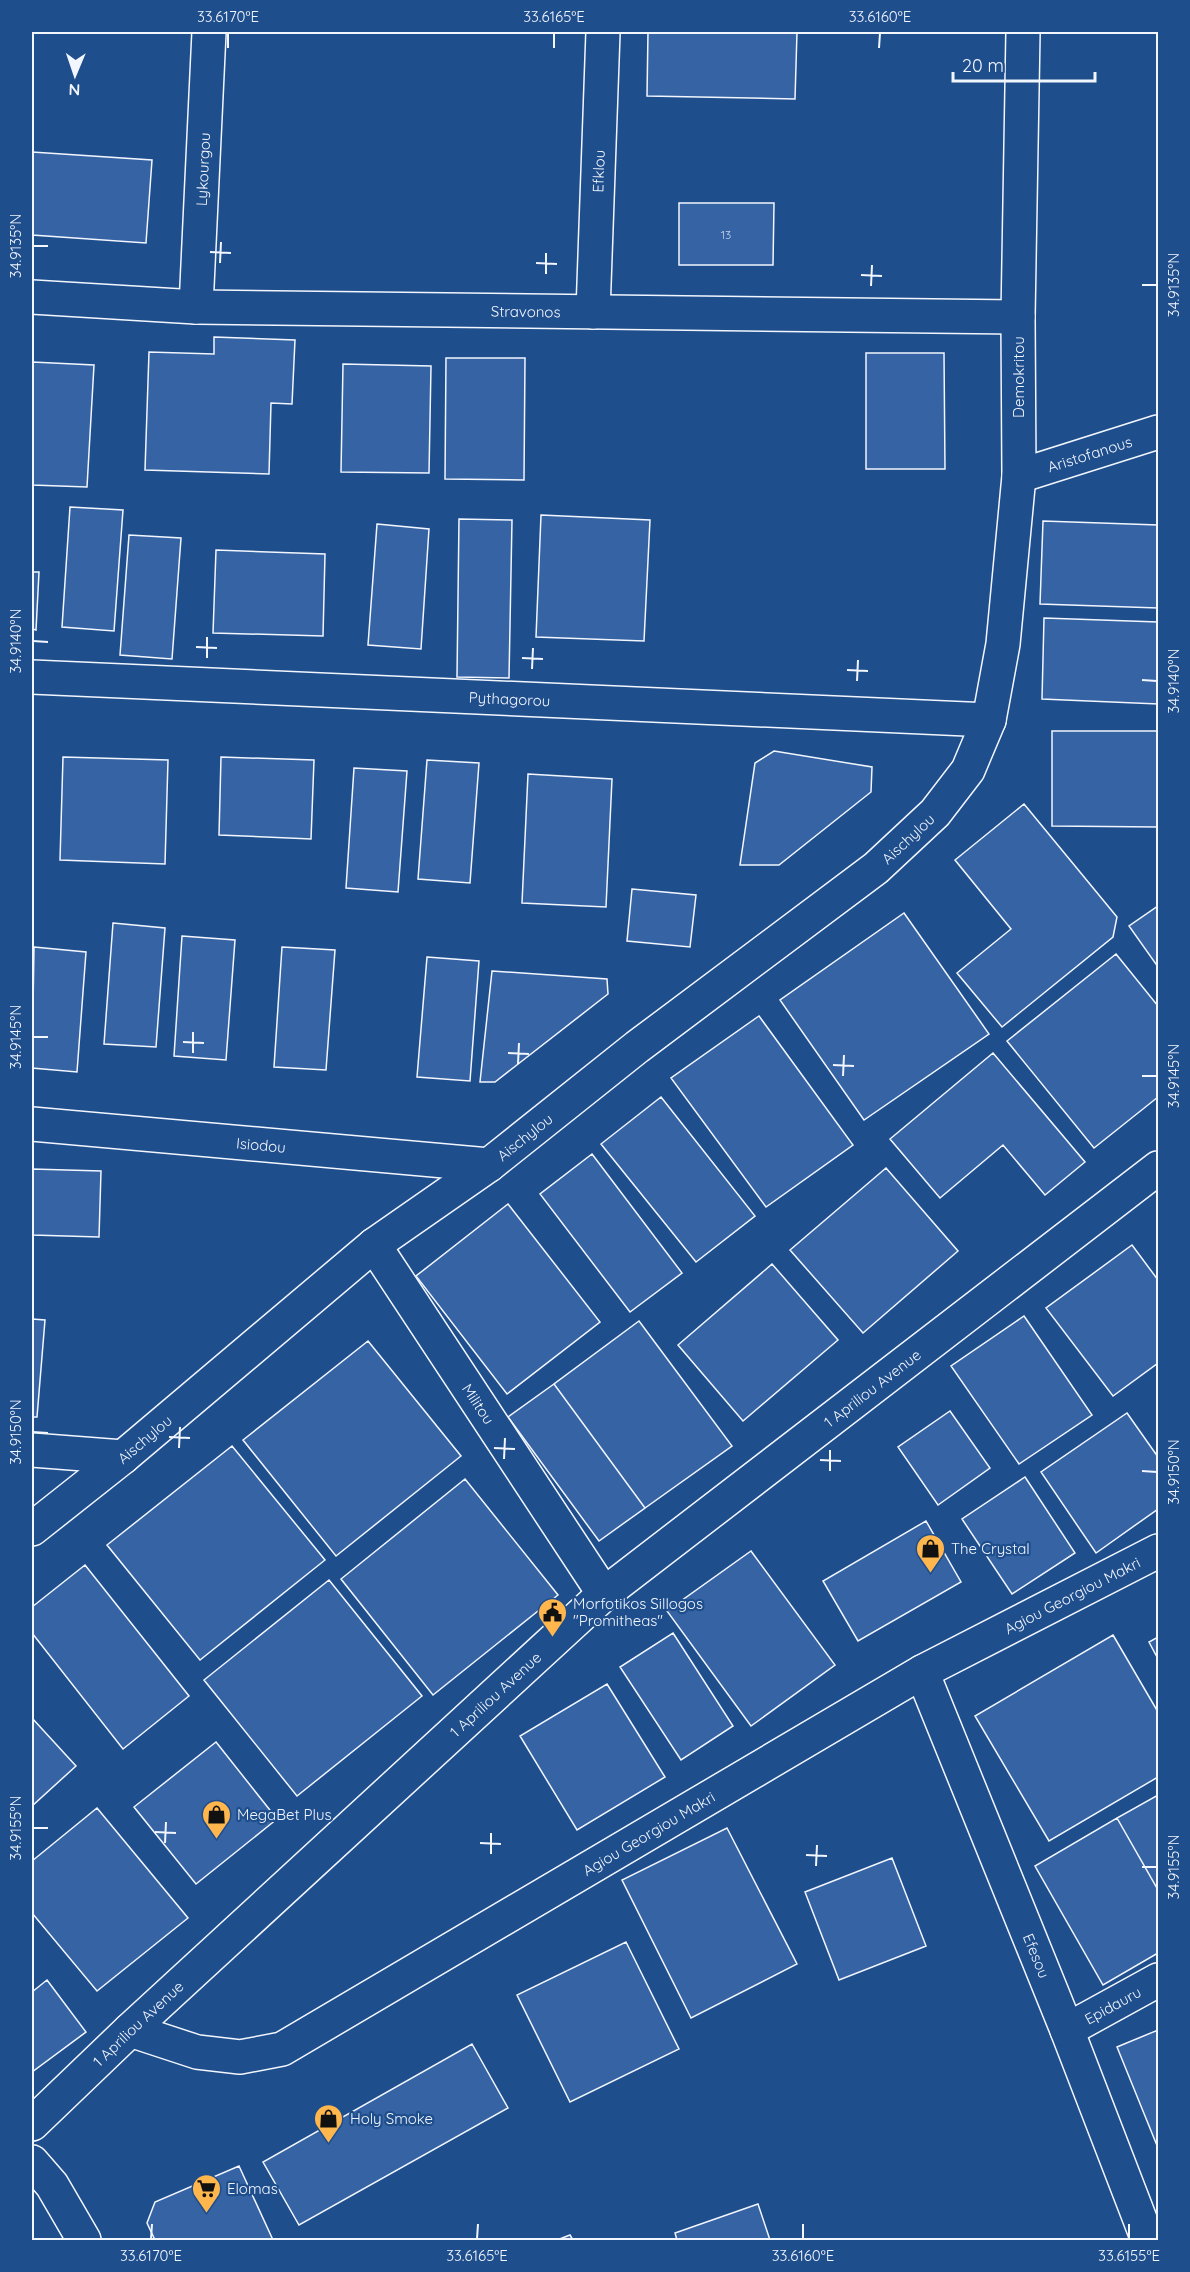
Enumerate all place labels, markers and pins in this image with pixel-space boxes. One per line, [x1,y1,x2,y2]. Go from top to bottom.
shop icon: The Crystal [914,1532,946,1574]
place label: The Crystal [951,1539,1030,1558]
place label: Morfotikos Sillogos "Promitheas" [573,1594,703,1630]
public building icon: Morfotikos Sillogos "Promitheas" [536,1596,568,1638]
shop icon: MegaBet Plus [200,1798,232,1840]
place label: MegaBet Plus [237,1805,331,1824]
shop icon: Holy Smoke [313,2102,345,2144]
place label: Holy Smoke [350,2109,433,2128]
supermarket icon: Elomas [190,2172,222,2214]
place label: Elomas [227,2179,278,2198]

